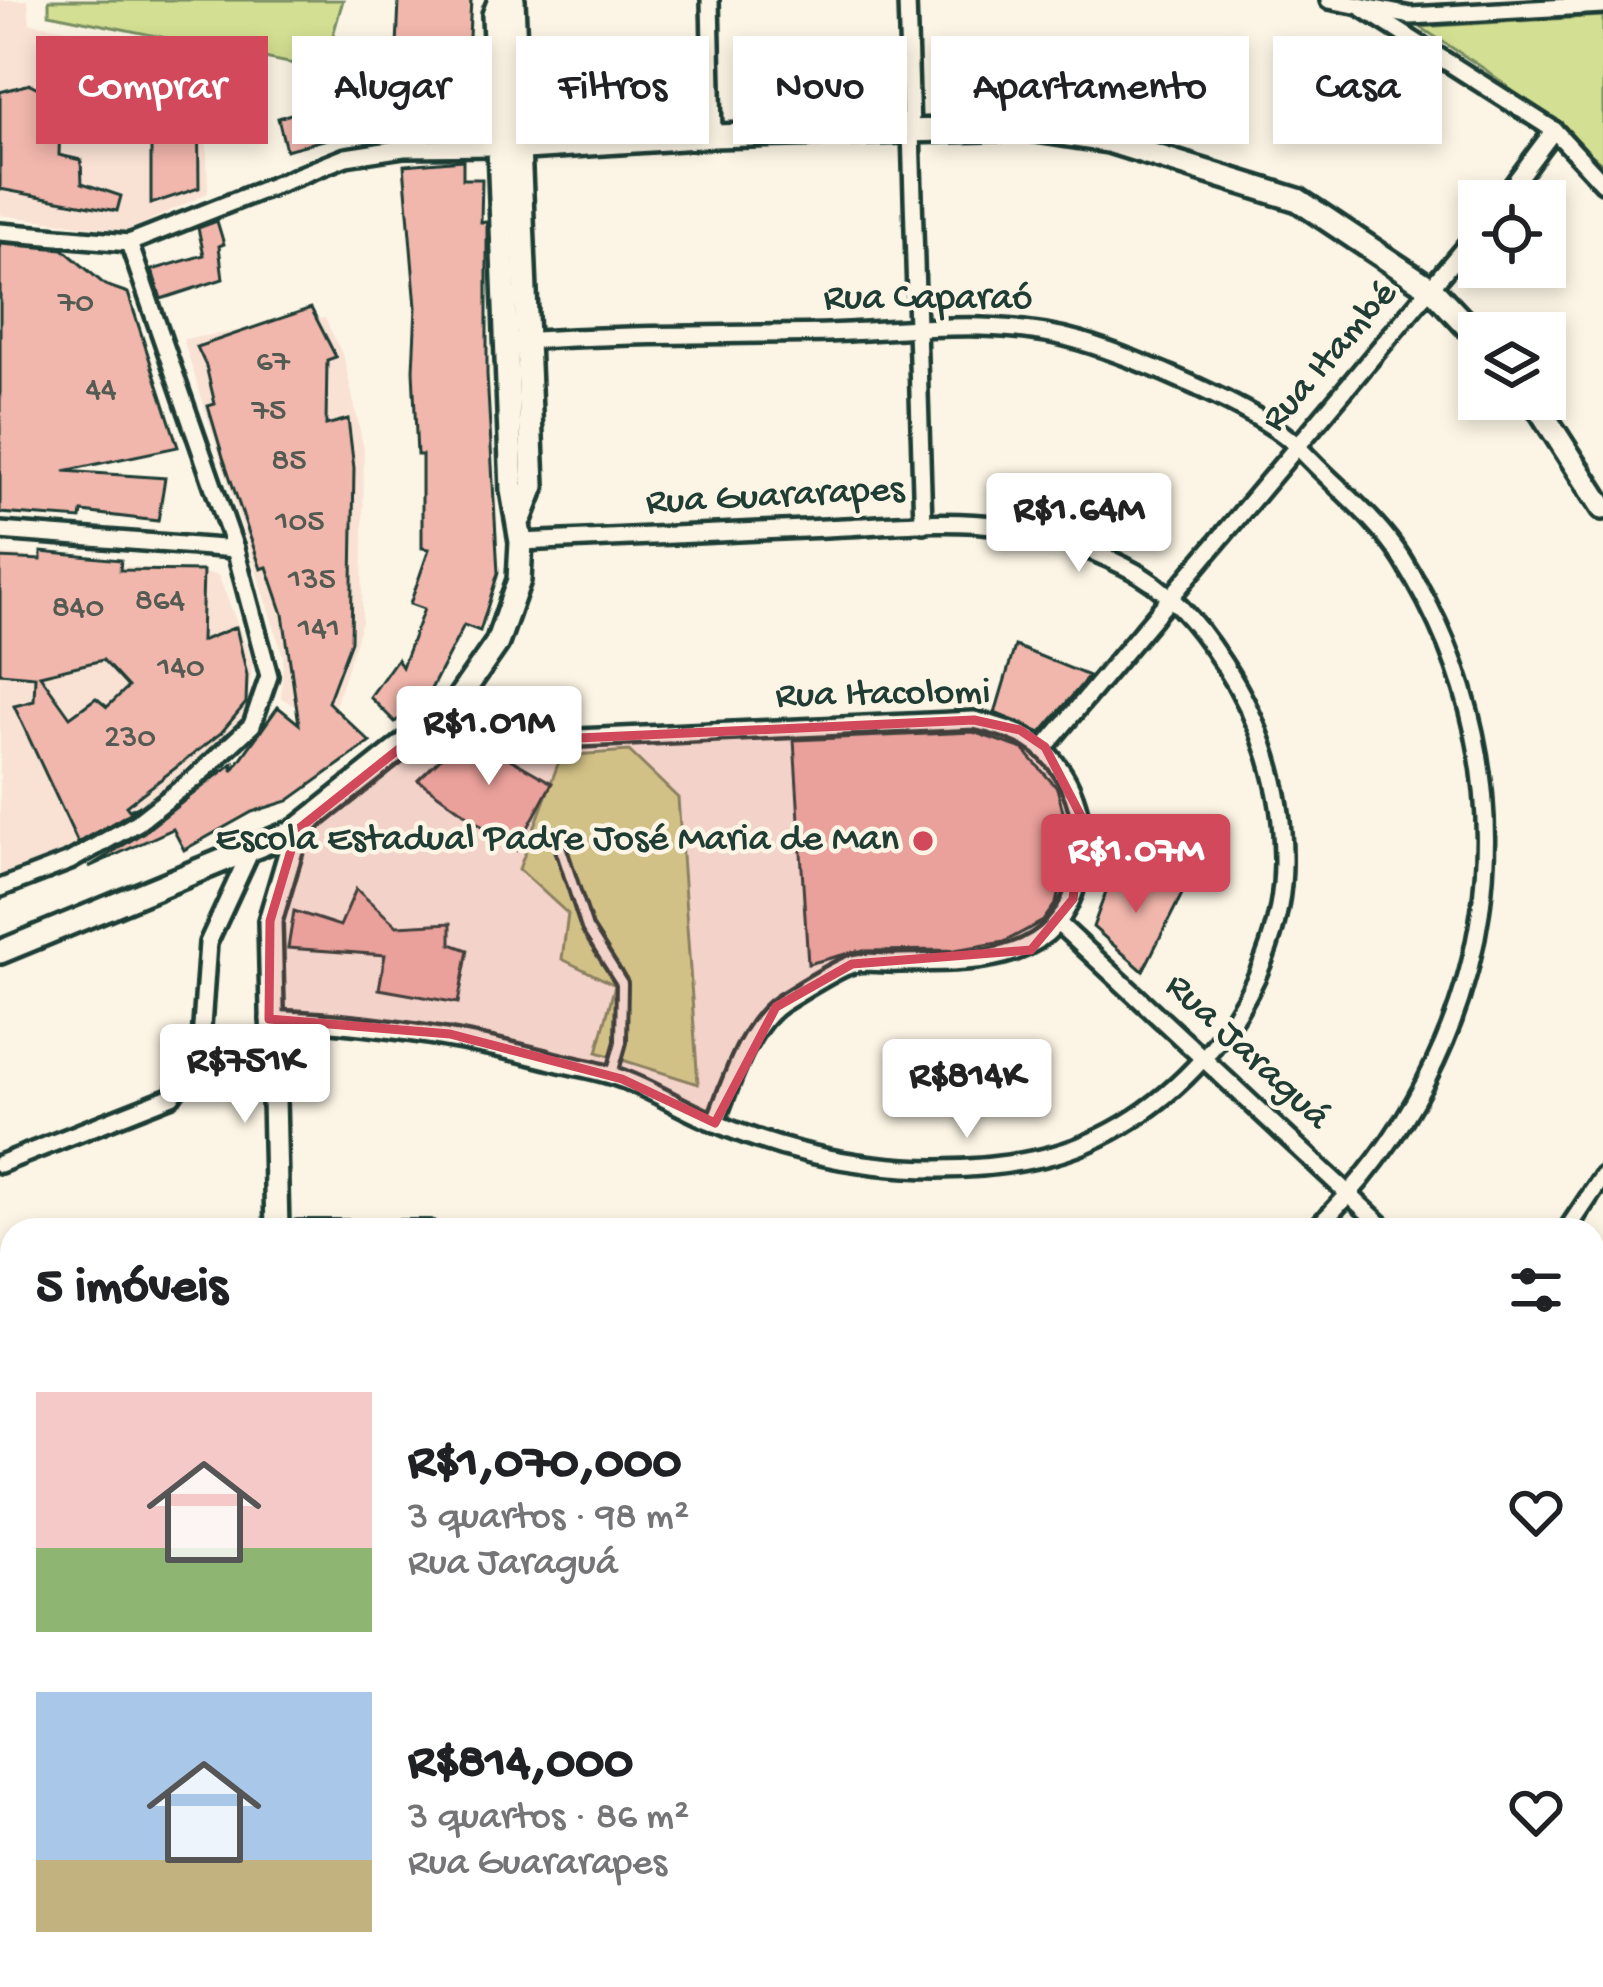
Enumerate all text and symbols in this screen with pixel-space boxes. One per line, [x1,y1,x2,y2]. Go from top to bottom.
chip: Comprar [36,36,268,144]
chip: Alugar [292,36,492,144]
chip: Filtros [516,36,709,144]
chip: Novo [733,36,907,144]
chip: Apartamento [931,36,1249,144]
chip: Casa [1273,36,1442,144]
map controls [1458,180,1566,420]
button: locate [1458,180,1566,288]
street label: Rua Itambé [1253,272,1410,443]
street label: Rua Caparaó [824,277,1032,323]
house number: 70 [57,285,94,323]
button: layers [1458,312,1566,420]
house number: 67 [256,344,291,382]
house number: 44 [85,372,117,410]
house number: 75 [251,393,286,431]
house number: 85 [271,443,307,481]
street label: Rua Guararapes [645,468,907,528]
pin: R$1.64M [968,473,1190,575]
text: R$1.64M [1013,489,1145,535]
house number: 105 [274,504,325,542]
house number: 135 [287,562,336,600]
house number: 864 [135,583,186,621]
house number: 840 [52,590,104,628]
house number: 141 [297,611,340,649]
house number: 140 [156,650,205,688]
street label: Rua Itacolomi [775,671,991,721]
pin: R$1.01M [378,686,600,788]
text: R$1.01M [424,702,554,748]
house number: 230 [104,720,156,758]
pin: R$1.07M [1025,814,1247,916]
place label: Escola Estadual Padre José Maria de Man [215,818,899,864]
marker: Escola Estadual Padre José Maria de Man [910,828,936,854]
text: R$1.07M [1068,830,1204,876]
street label: Rua Jaraguá [1154,965,1339,1142]
pin: R$751K [147,1024,343,1126]
pin: R$814K [869,1039,1065,1141]
text: R$751K [187,1040,303,1086]
text: R$814K [909,1055,1025,1101]
icon: filters [1503,1257,1569,1323]
text: 5 imóveis [36,1260,227,1320]
text: R$1,070,000 [408,1436,682,1496]
icon: home [132,1440,276,1584]
icon: heart [1503,1479,1569,1545]
text: 3 quartos · 98 m² [408,1496,689,1542]
text: Rua Jaraguá [408,1542,618,1588]
text: R$814,000 [408,1736,633,1796]
icon: home [132,1740,276,1884]
icon: heart [1503,1779,1569,1845]
text: 3 quartos · 86 m² [408,1796,689,1842]
text: Rua Guararapes [408,1842,667,1888]

